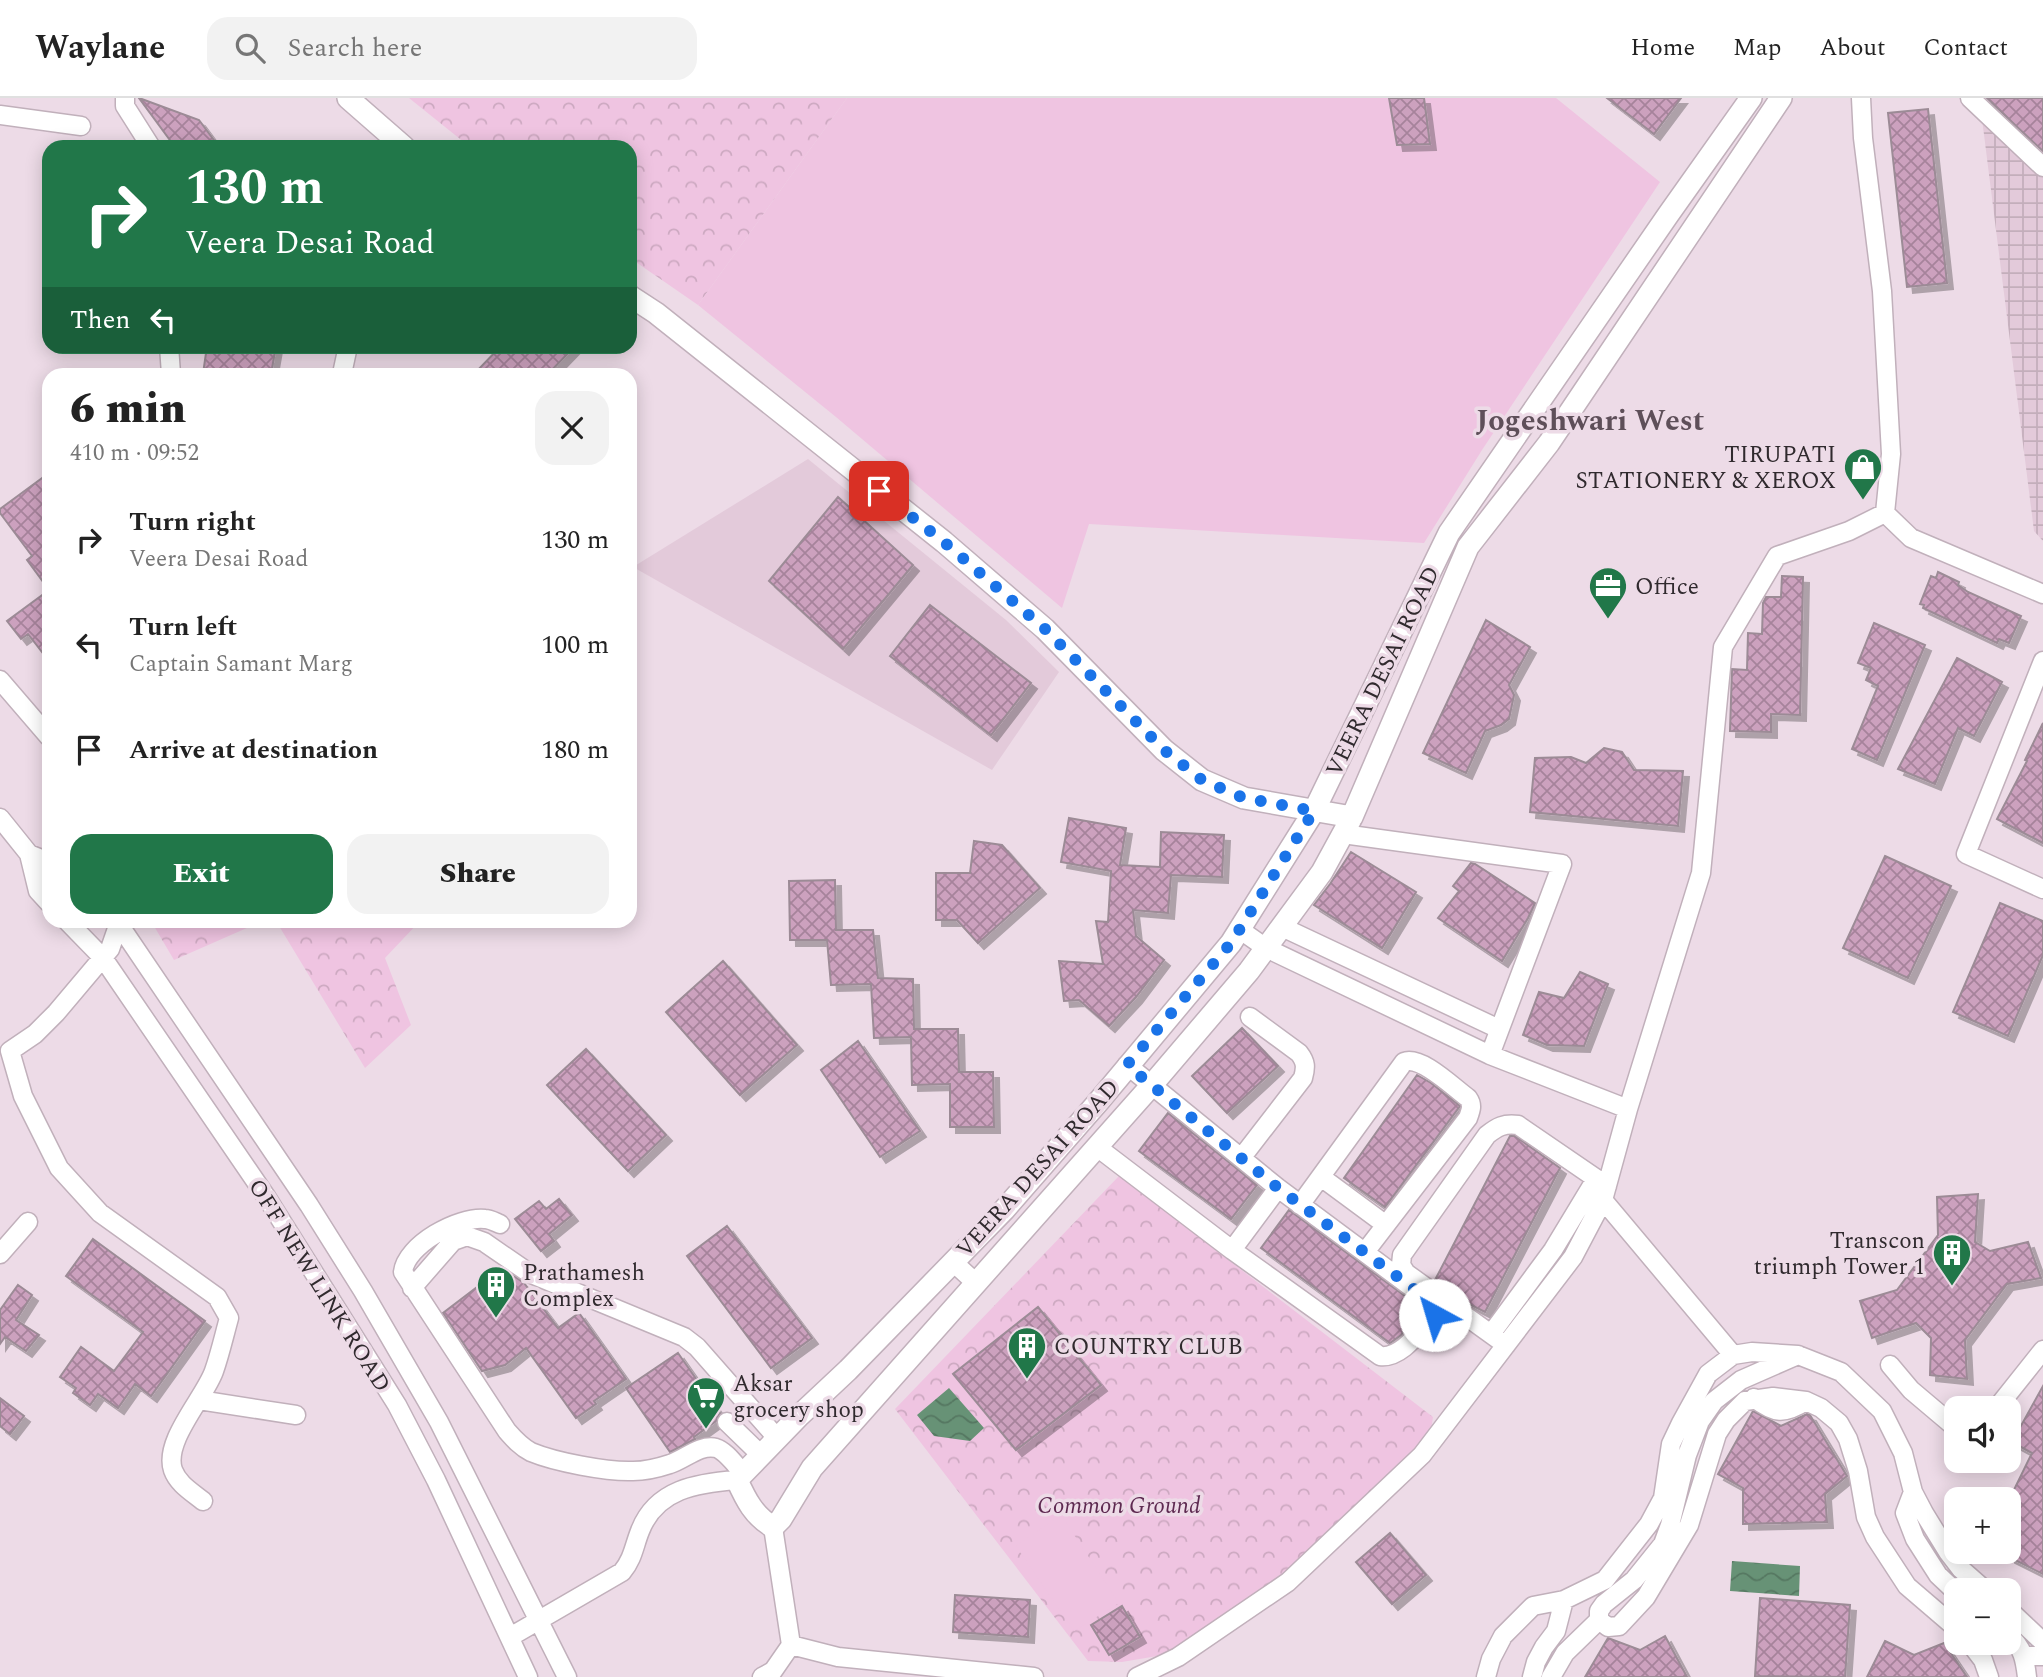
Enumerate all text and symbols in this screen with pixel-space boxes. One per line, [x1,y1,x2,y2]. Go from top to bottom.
search box [207,17,697,80]
text: Waylane [35,23,165,73]
text: Search here [287,28,422,68]
icon: search [231,29,269,67]
text: Home [1630,30,1695,66]
text: Map [1733,30,1781,66]
text: About [1819,30,1885,66]
text: Contact [1923,30,2008,66]
text: 130 m [185,151,324,226]
icon: right [70,168,161,259]
text: Veera Desai Road [185,219,435,268]
text: Then [70,300,130,340]
icon: left [144,301,182,339]
text: 6 min [70,378,186,441]
button: close [535,391,609,465]
district label: Jogeshwari West [1476,398,1704,444]
text: 410 m · 09:52 [70,436,199,471]
place label: TIRUPATI STATIONERY & XEROX [1576,438,1836,499]
shop icon: TIRUPATI STATIONERY & XEROX [1842,446,1884,501]
pin [849,461,909,521]
icon: arrive [860,472,898,510]
text: Turn right [129,502,256,542]
text: 130 m [541,520,609,560]
icon: right [70,521,108,559]
text: Veera Desai Road [129,542,308,577]
street label: VEERA DESAI ROAD [1317,561,1450,783]
office icon: Office [1587,565,1629,620]
place label: Office [1635,570,1699,605]
text: Turn left [129,607,237,647]
text: 100 m [541,625,609,665]
icon: left [70,626,108,664]
text: Captain Samant Marg [129,647,353,682]
text: Arrive at destination [129,730,378,770]
text: 180 m [541,730,609,770]
icon: arrive [70,731,108,769]
button: Exit [70,834,333,914]
button: Share [347,834,609,914]
street label: VEERA DESAI ROAD [948,1072,1128,1266]
street label: OFF NEW LINK ROAD [239,1172,399,1399]
place label: Transcon triumph Tower 1 [1754,1224,1925,1285]
building icon: Transcon triumph Tower 1 [1931,1232,1973,1287]
place label: Prathamesh Complex [523,1256,645,1317]
building icon: Prathamesh Complex [475,1264,517,1319]
position arrow [1398,1278,1472,1352]
building icon: COUNTRY CLUB [1006,1325,1048,1380]
place label: COUNTRY CLUB [1054,1330,1243,1365]
place label: Aksar grocery shop [733,1367,864,1428]
supermarket icon: Aksar grocery shop [685,1375,727,1430]
map controls [1944,1396,2021,1655]
button: sound [1944,1396,2021,1473]
button: + [1944,1487,2021,1564]
park label: Common Ground [1037,1489,1201,1524]
button: − [1944,1578,2021,1655]

